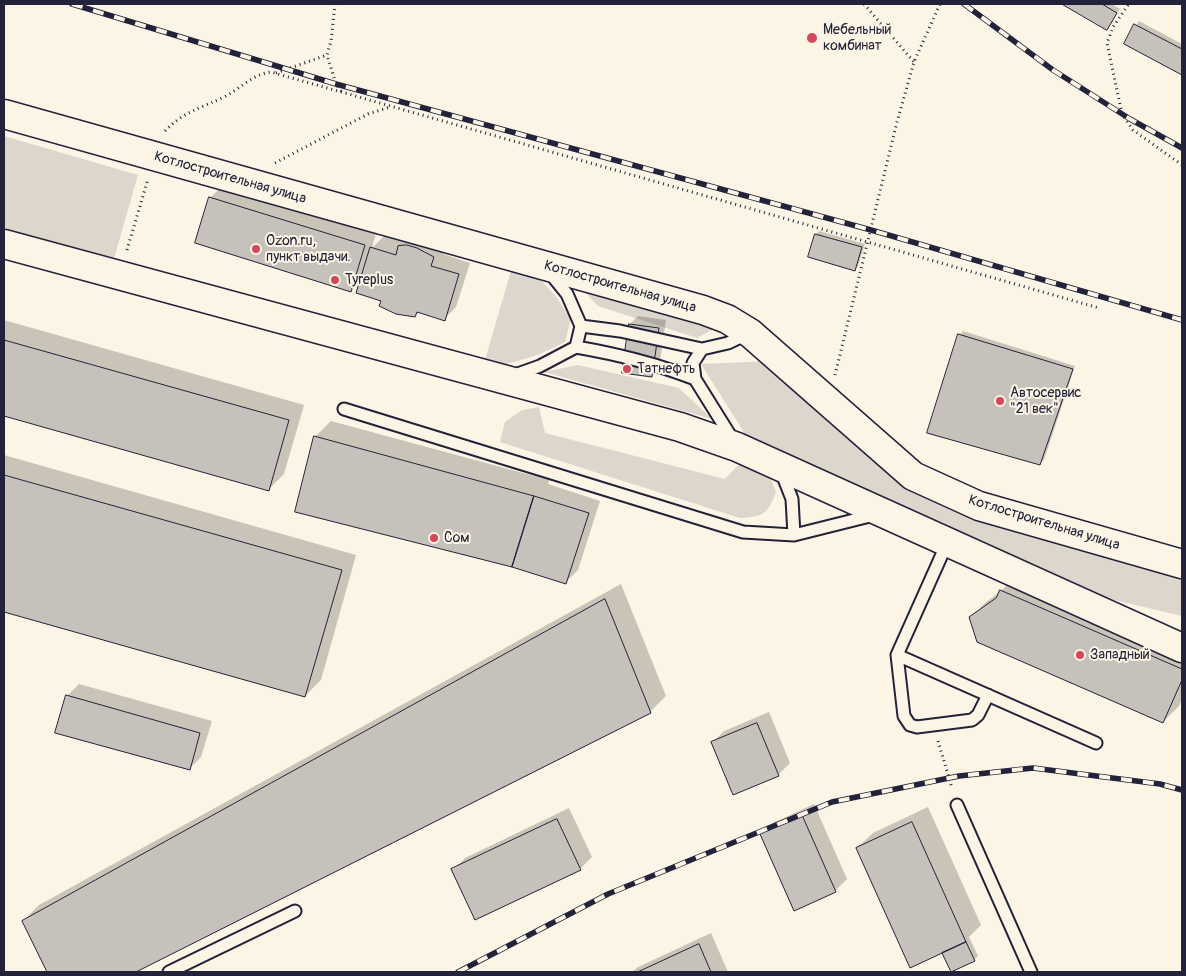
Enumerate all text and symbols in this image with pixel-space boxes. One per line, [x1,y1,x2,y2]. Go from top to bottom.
place label: Мебельный комбинат [823,22,891,54]
marker: Мебельный комбинат [805,31,819,45]
street label: Котлостроительная улица [152,148,308,208]
place label: Ozon.ru, пункт выдачи. [266,233,351,266]
marker: Ozon.ru, пункт выдачи. [250,243,262,255]
street label: Котлостроительная улица [542,257,698,317]
place label: Tyreplus [345,272,393,288]
marker: Tyreplus [329,274,341,286]
place label: Татнефть [637,361,696,377]
marker: Татнефть [621,363,633,375]
place label: Автосервис "21 век" [1010,385,1081,418]
marker: Автосервис "21 век" [994,395,1006,407]
street label: Котлостроительная улица [966,492,1122,554]
place label: Сом [444,530,469,546]
marker: Сом [428,532,440,544]
place label: Западный [1090,647,1150,663]
marker: Западный [1074,649,1086,661]

